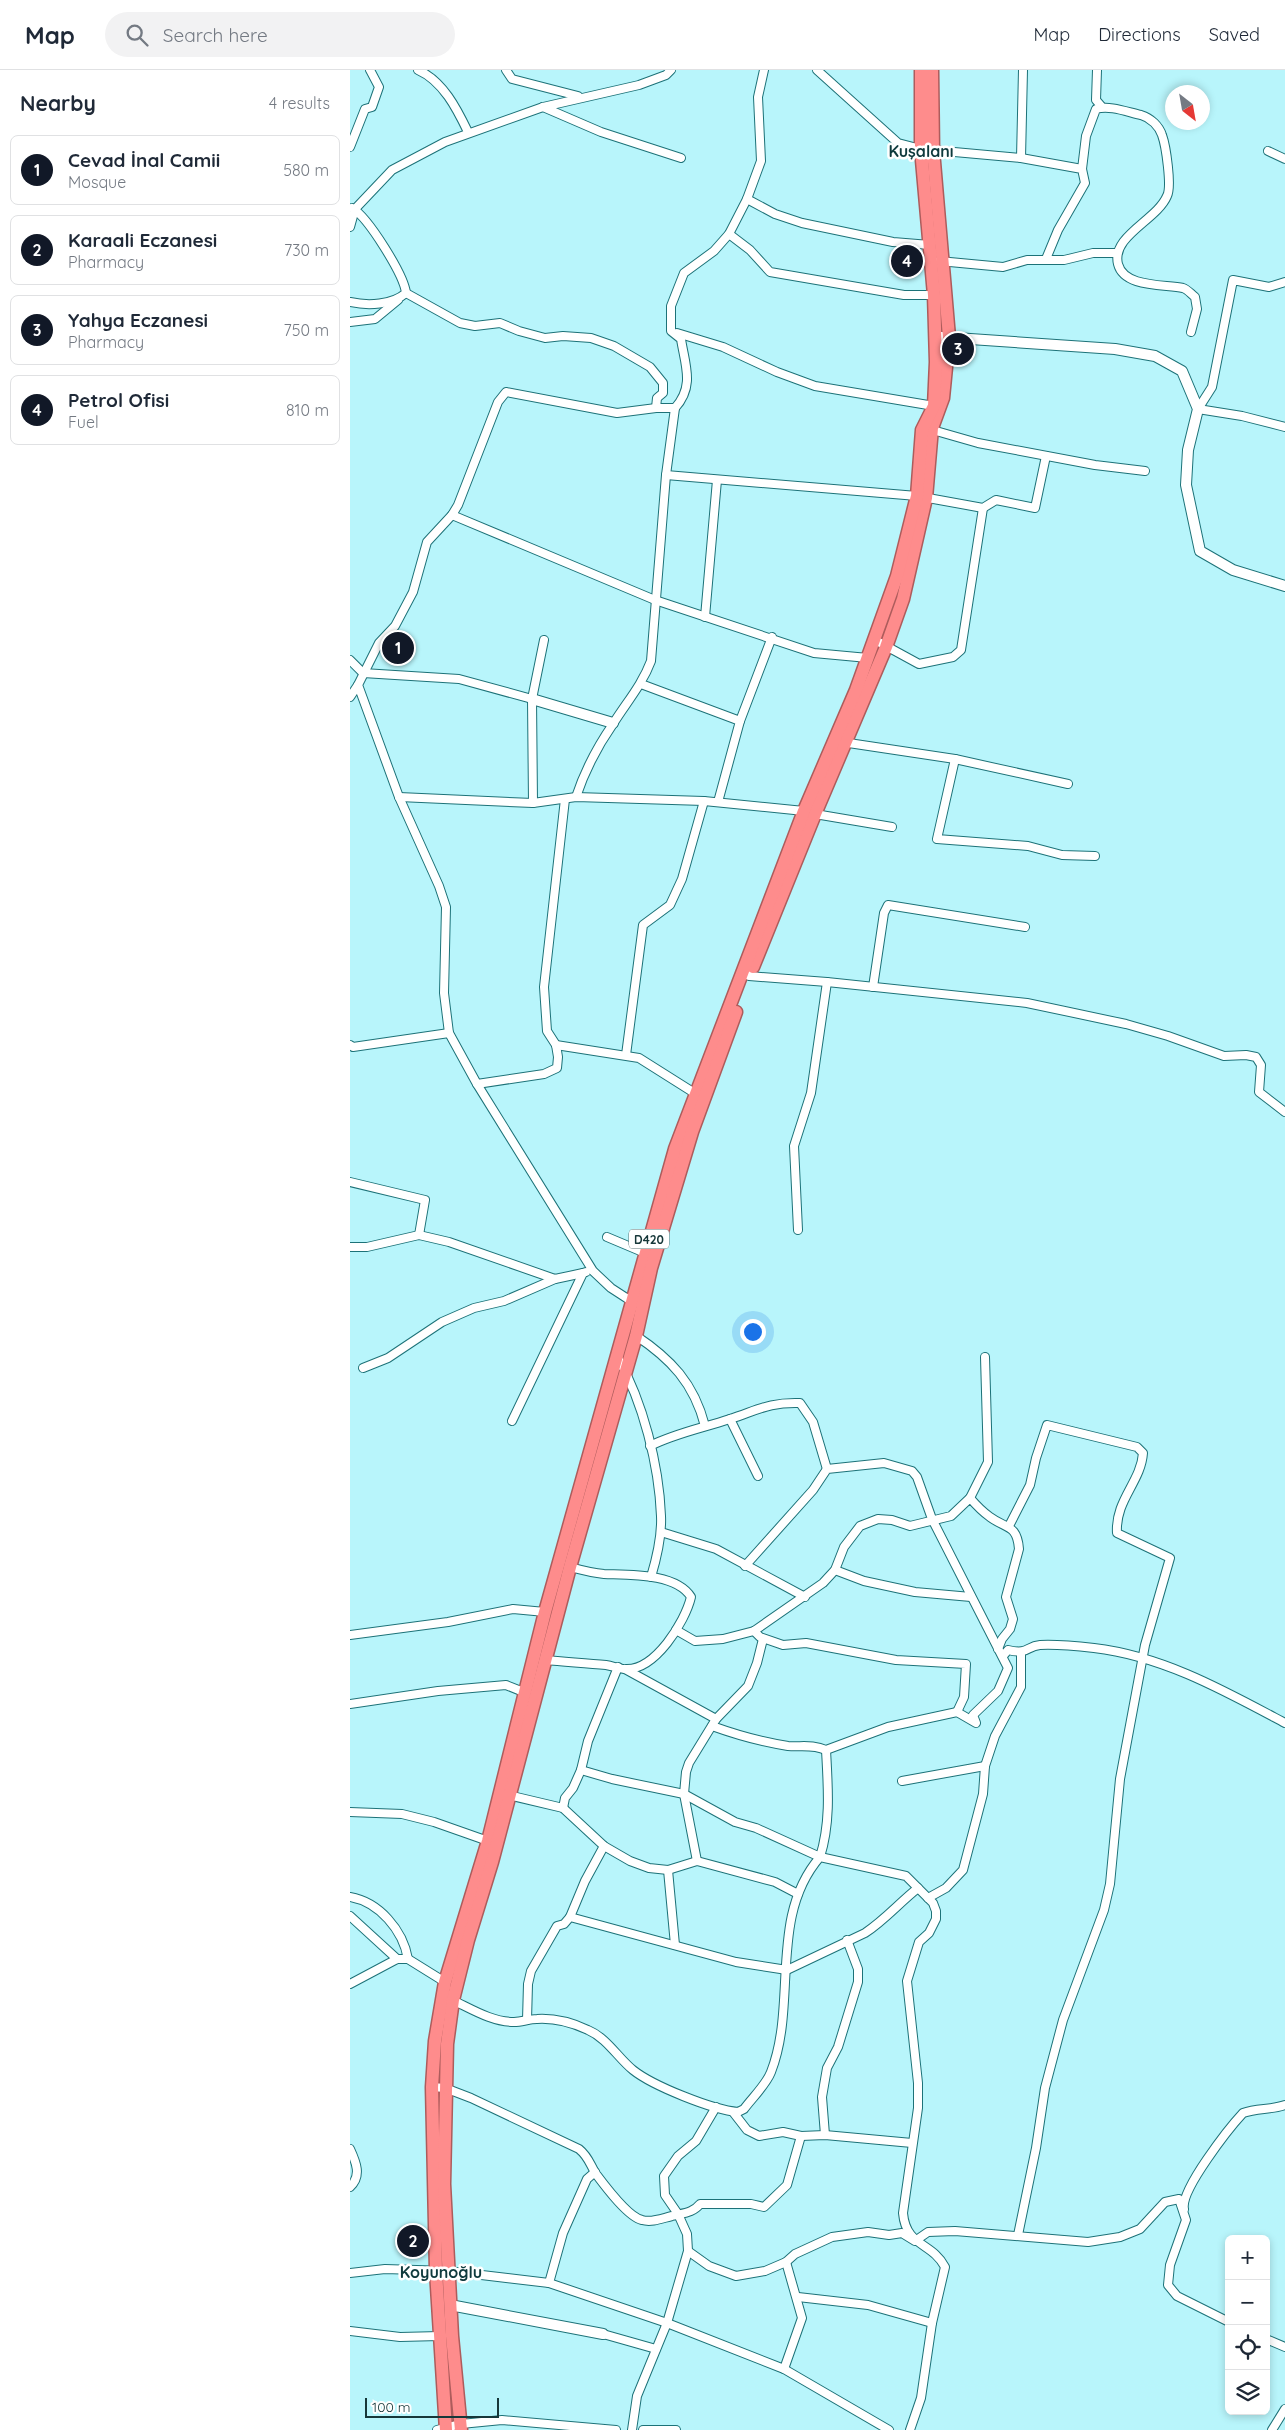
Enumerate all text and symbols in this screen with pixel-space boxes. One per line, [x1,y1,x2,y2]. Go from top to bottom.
search box [105,12,455,57]
text: Map [25,20,75,50]
icon: search [123,21,151,49]
text: Search here [163,23,268,47]
text: Map [1033,23,1070,46]
text: Directions [1098,23,1181,46]
text: Saved [1209,23,1260,46]
north arrow [1165,85,1210,130]
text: Nearby [20,90,96,116]
text: 4 results [269,93,330,113]
district label: Kuşalanı [888,141,954,161]
text: Cevad İnal Camii [68,148,220,172]
text: 1 [34,160,40,180]
text: 580 m [283,160,329,180]
text: Mosque [68,172,126,192]
text: Karaali Eczanesi [68,228,217,252]
text: 2 [32,240,42,260]
text: 730 m [284,240,329,260]
pin: 4 [891,242,923,280]
text: Pharmacy [68,252,144,272]
text: Yahya Eczanesi [68,308,208,332]
text: 3 [33,320,41,340]
text: 750 m [284,320,329,340]
pin: 3 [942,330,974,368]
text: Pharmacy [68,332,144,352]
text: Petrol Ofisi [68,388,169,412]
text: 4 [32,400,42,420]
text: 810 m [286,400,329,420]
text: Fuel [68,412,99,432]
pin: 1 [382,629,414,667]
road number: D420 [629,1230,669,1248]
your location [740,1319,766,1345]
pin: 2 [397,2222,429,2260]
map controls [1225,2235,1270,2415]
button: + [1225,2235,1270,2280]
district label: Koyunoğlu [400,2262,482,2282]
button: − [1225,2280,1270,2325]
button: locate [1225,2325,1270,2370]
button: layers [1225,2370,1270,2415]
scale bar [365,2395,499,2418]
text: 100 m [372,2398,410,2416]

